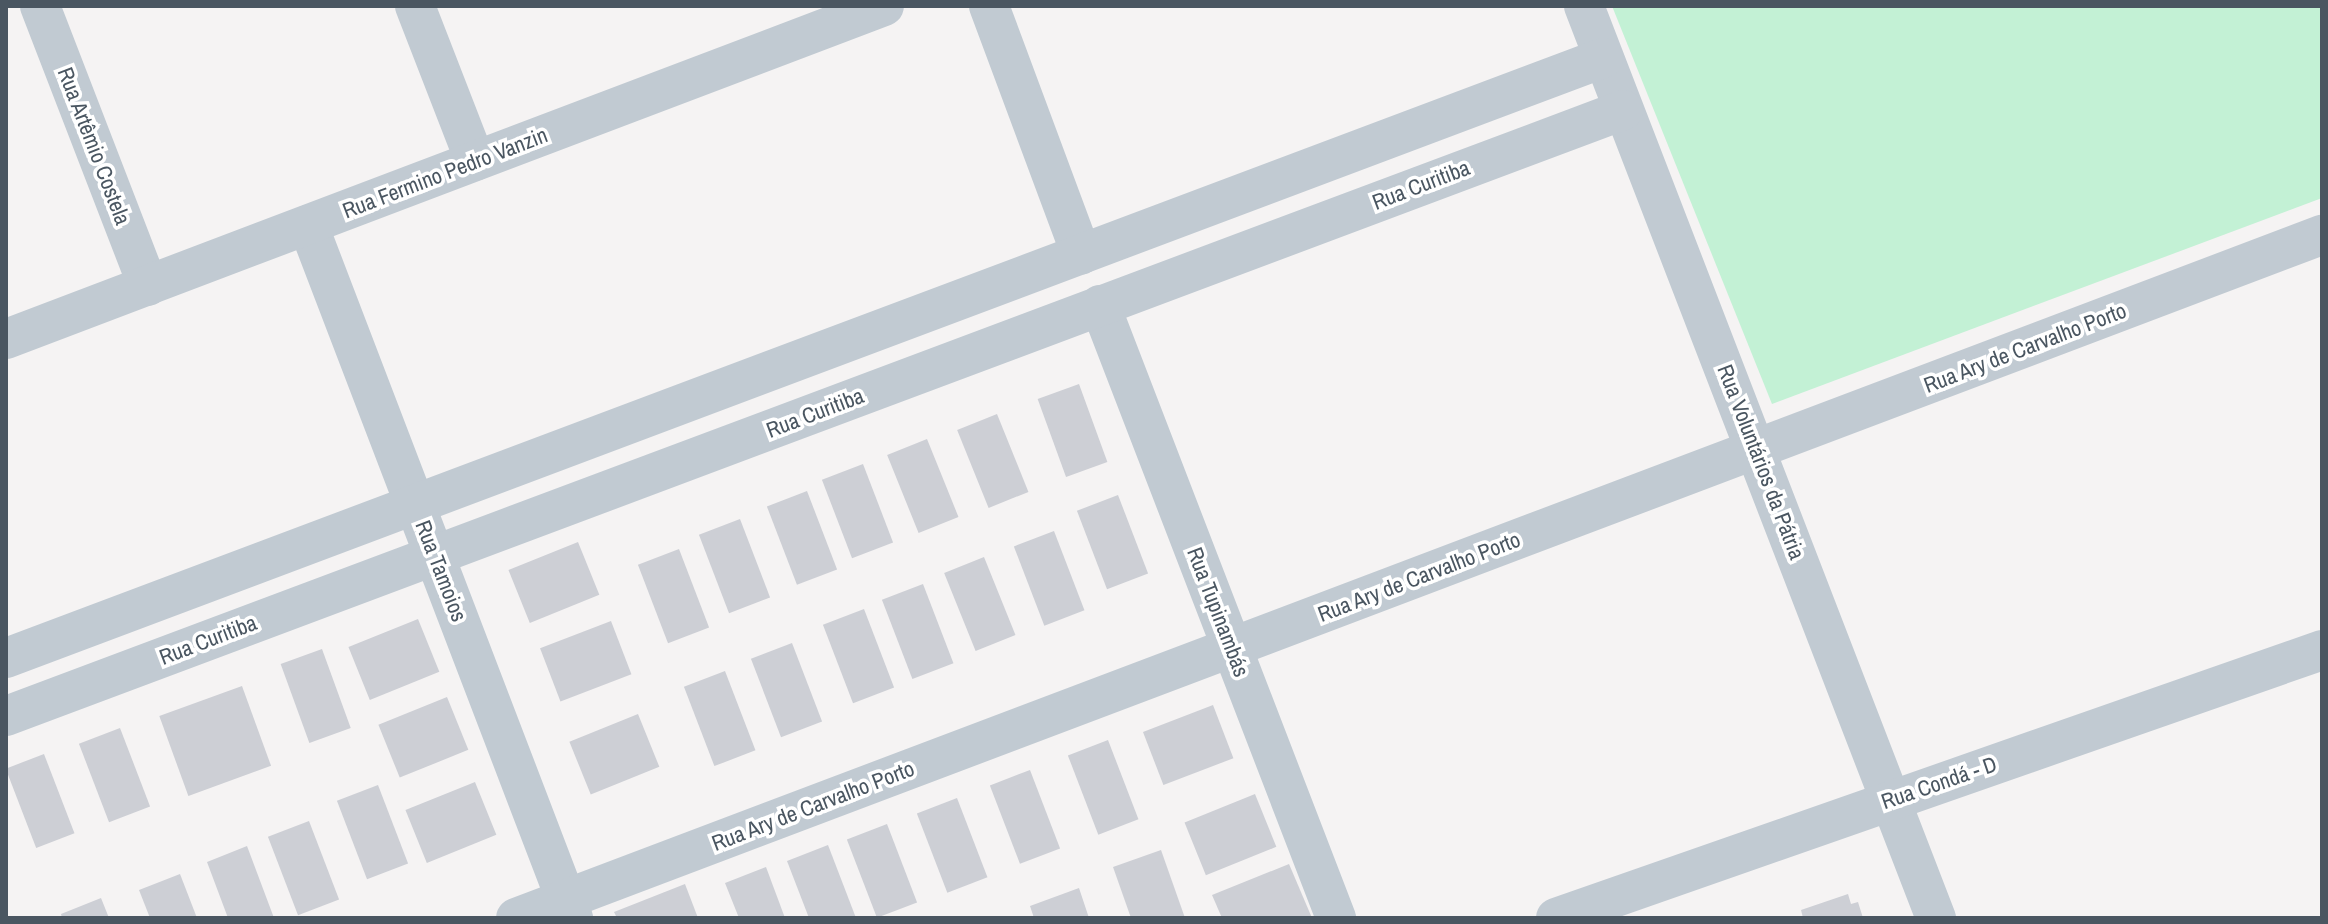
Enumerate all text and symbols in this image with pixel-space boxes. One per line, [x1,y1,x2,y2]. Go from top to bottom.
street label: Rua Artêmio Costela [52,63,136,229]
street label: Rua Fermino Pedro Vanzin [339,122,551,224]
street label: Rua Curitiba [1369,154,1473,216]
street label: Rua Ary de Carvalho Porto [1920,297,2130,399]
street label: Rua Voluntários da Pátria [1712,361,1810,563]
street label: Rua Curitiba [763,382,867,444]
street label: Rua Tamoios [410,516,472,626]
street label: Rua Ary de Carvalho Porto [1314,526,1524,628]
street label: Rua Tupinambás [1181,543,1255,681]
street label: Rua Curitiba [156,609,260,671]
street label: Rua Condá - D [1878,751,2000,815]
street label: Rua Ary de Carvalho Porto [708,755,918,857]

